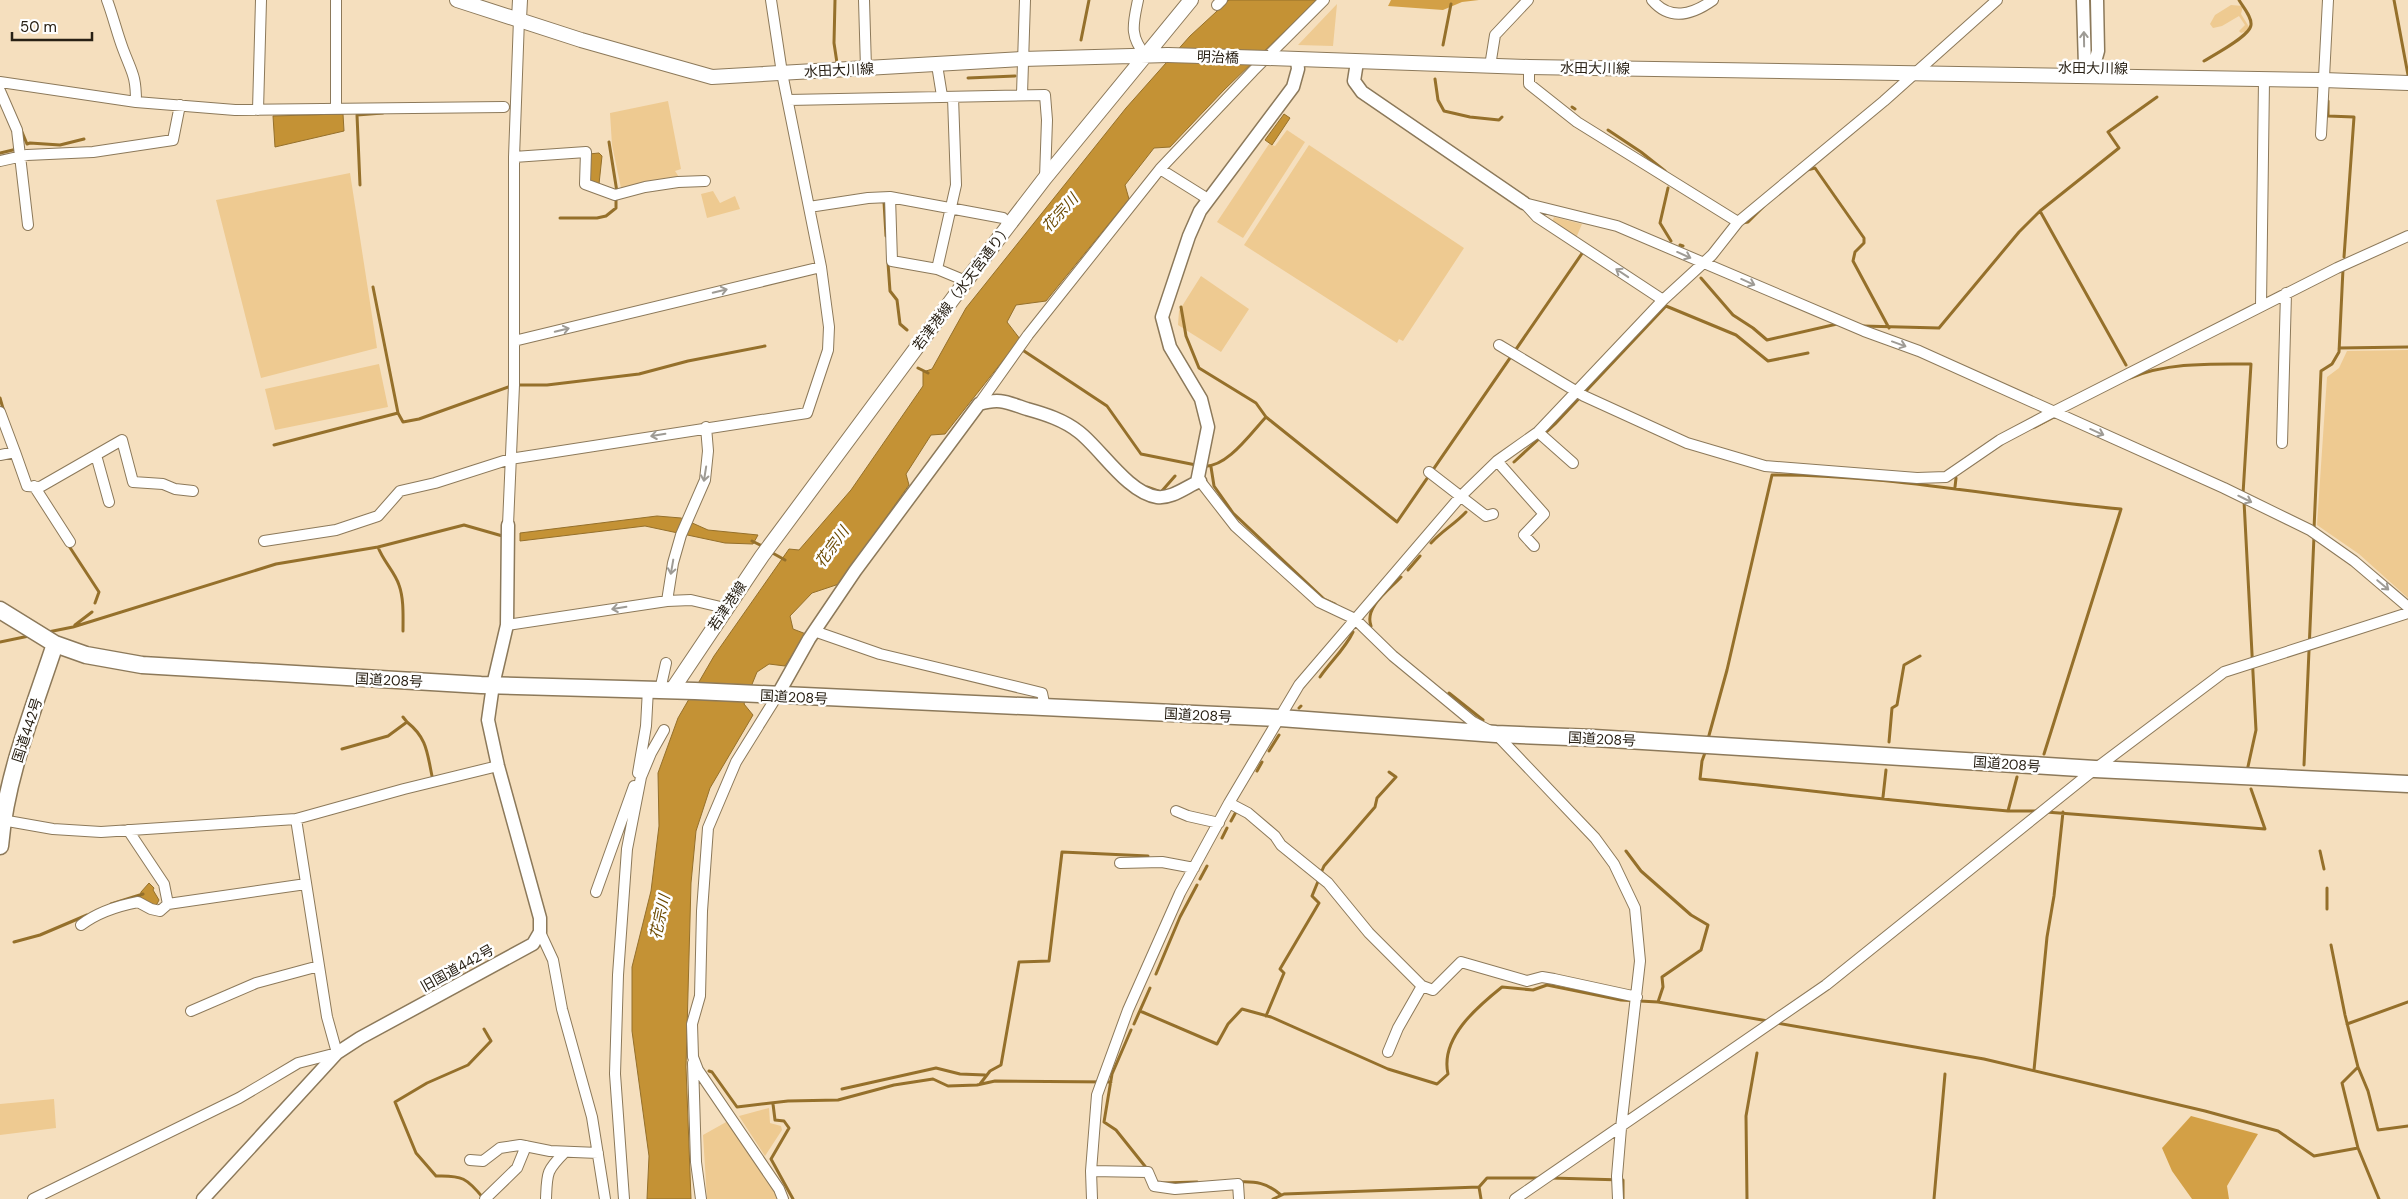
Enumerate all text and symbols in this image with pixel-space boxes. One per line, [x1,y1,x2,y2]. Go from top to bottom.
scale bar [12,10,92,42]
text: 50 m [20,17,57,37]
one-way arrow [2079,31,2089,48]
street label: 明治橋 [1197,47,1239,67]
street label: 水田大川線 [1560,58,1630,78]
street label: 水田大川線 [2058,58,2128,78]
street label: 水田大川線 [804,59,874,81]
water label: 花宗川 [1038,188,1084,236]
street label: 若津港線（水天宮通り） [908,220,1016,354]
one-way arrow [1676,251,1691,261]
one-way arrow [1615,268,1629,278]
one-way arrow [1740,278,1755,288]
one-way arrow [711,286,727,296]
one-way arrow [553,325,569,334]
one-way arrow [1890,340,1906,349]
one-way arrow [2089,428,2104,438]
one-way arrow [650,431,666,441]
one-way arrow [699,466,709,482]
one-way arrow [2238,494,2253,504]
water label: 花宗川 [811,521,854,571]
one-way arrow [667,559,677,575]
street label: 若津港線 [704,578,750,634]
one-way arrow [2376,579,2389,590]
one-way arrow [611,603,627,613]
street label: 国道208号 [355,669,423,691]
street label: 国道208号 [760,686,828,708]
street label: 国道442号 [8,695,46,765]
street label: 国道208号 [1164,704,1232,726]
street label: 国道208号 [1568,728,1636,750]
street label: 国道208号 [1972,753,2042,775]
water label: 花宗川 [646,891,675,941]
street label: 旧国道442号 [417,940,497,996]

